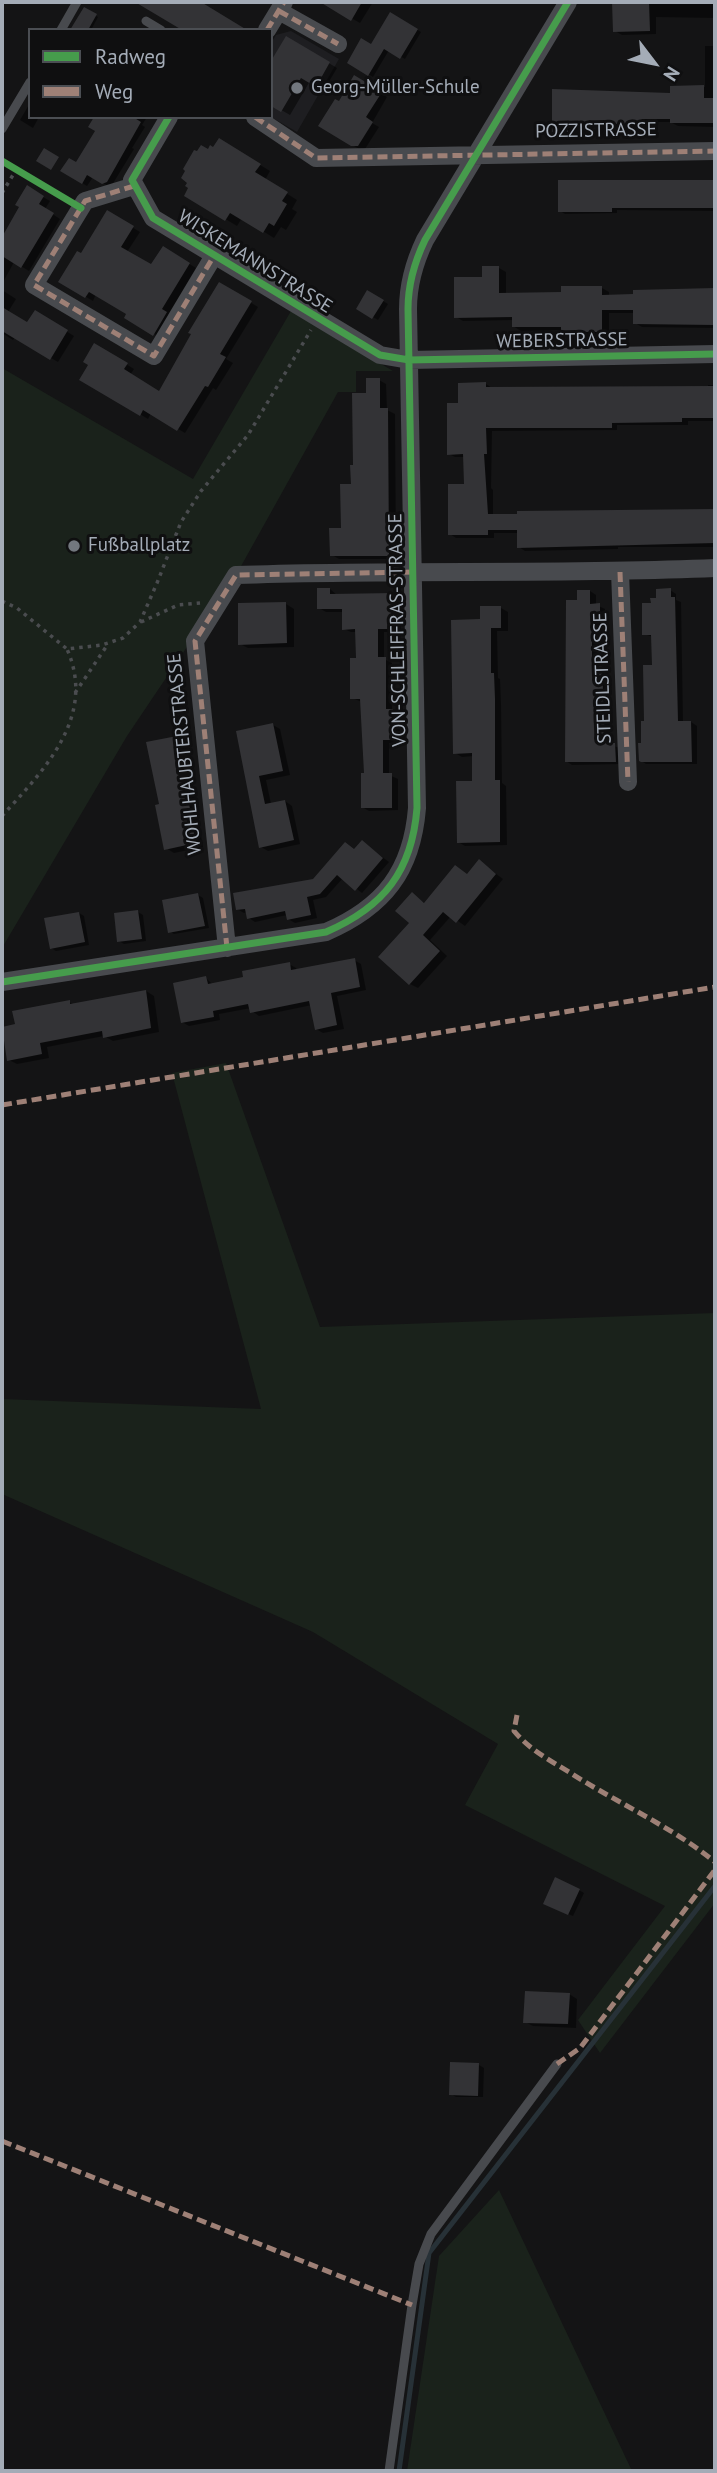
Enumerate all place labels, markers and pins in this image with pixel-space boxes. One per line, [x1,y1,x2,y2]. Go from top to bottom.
place label: Georg-Müller-Schule [311,77,480,99]
marker: Georg-Müller-Schule [289,80,305,96]
place label: Fußballplatz [88,535,190,557]
marker: Fußballplatz [66,538,82,554]

